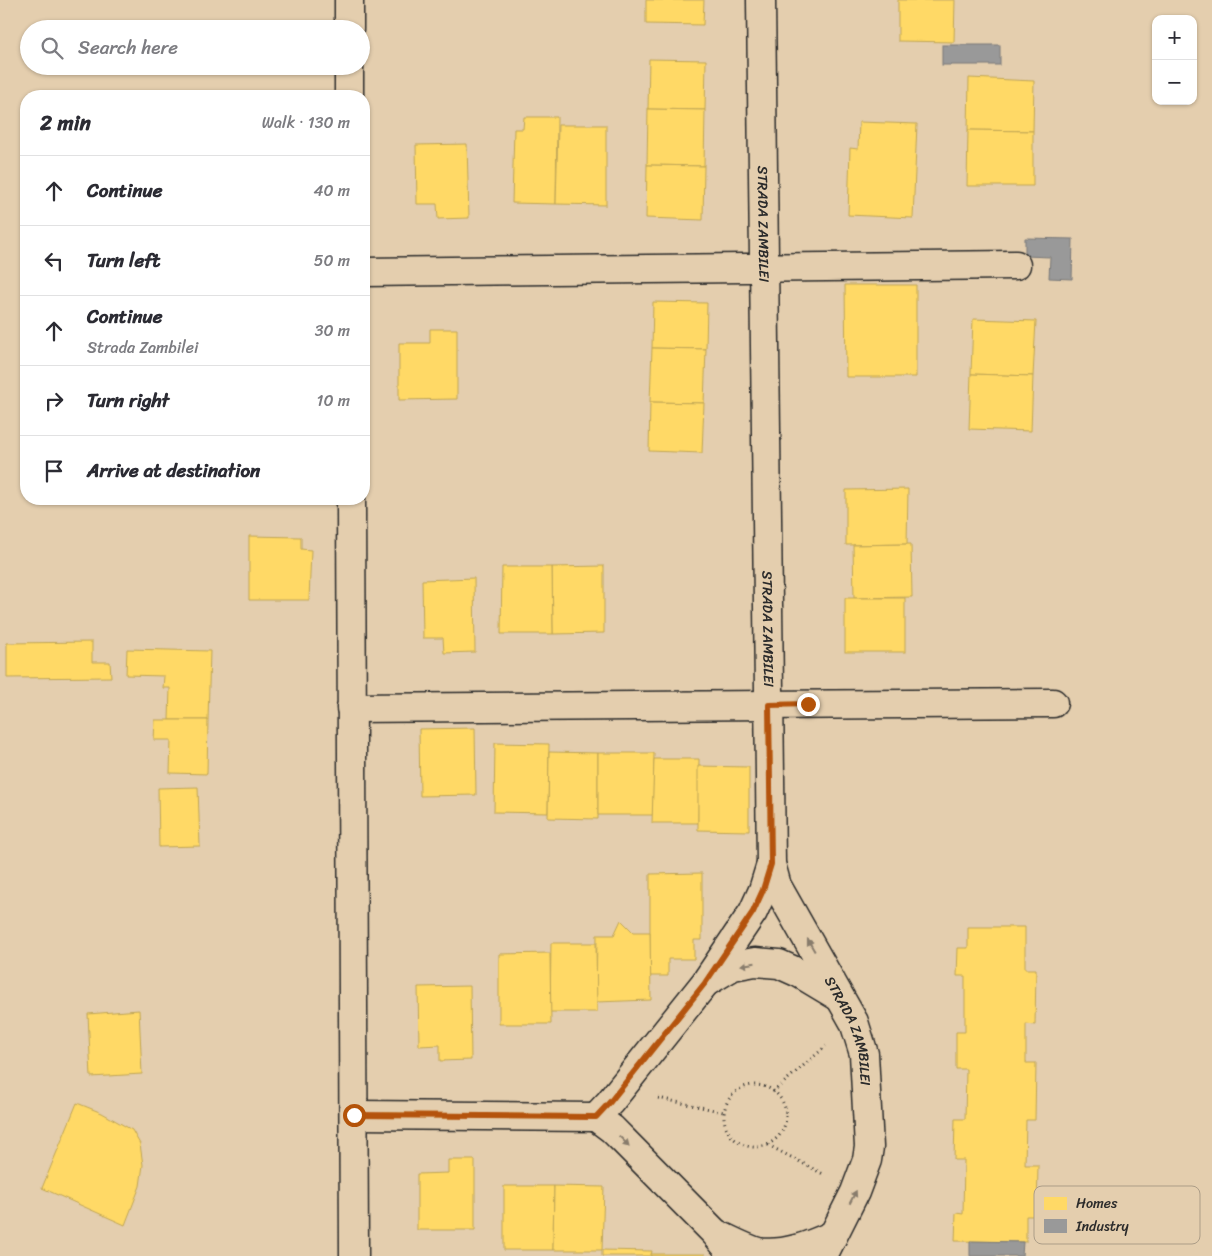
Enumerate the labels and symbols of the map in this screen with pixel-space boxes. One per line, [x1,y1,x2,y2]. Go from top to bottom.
street label: STRADA ZAMBILEI [750,166,777,283]
street label: STRADA ZAMBILEI [755,571,781,688]
route end [797,693,820,716]
one-way arrow [806,939,815,952]
one-way arrow [740,960,756,968]
street label: STRADA ZAMBILEI [818,971,878,1087]
route start [343,1104,366,1127]
one-way arrow [618,1135,630,1147]
legend [1034,1186,1200,1244]
one-way arrow [849,1190,857,1204]
text: Homes [1076,1191,1118,1216]
text: Industry [1075,1214,1130,1239]

